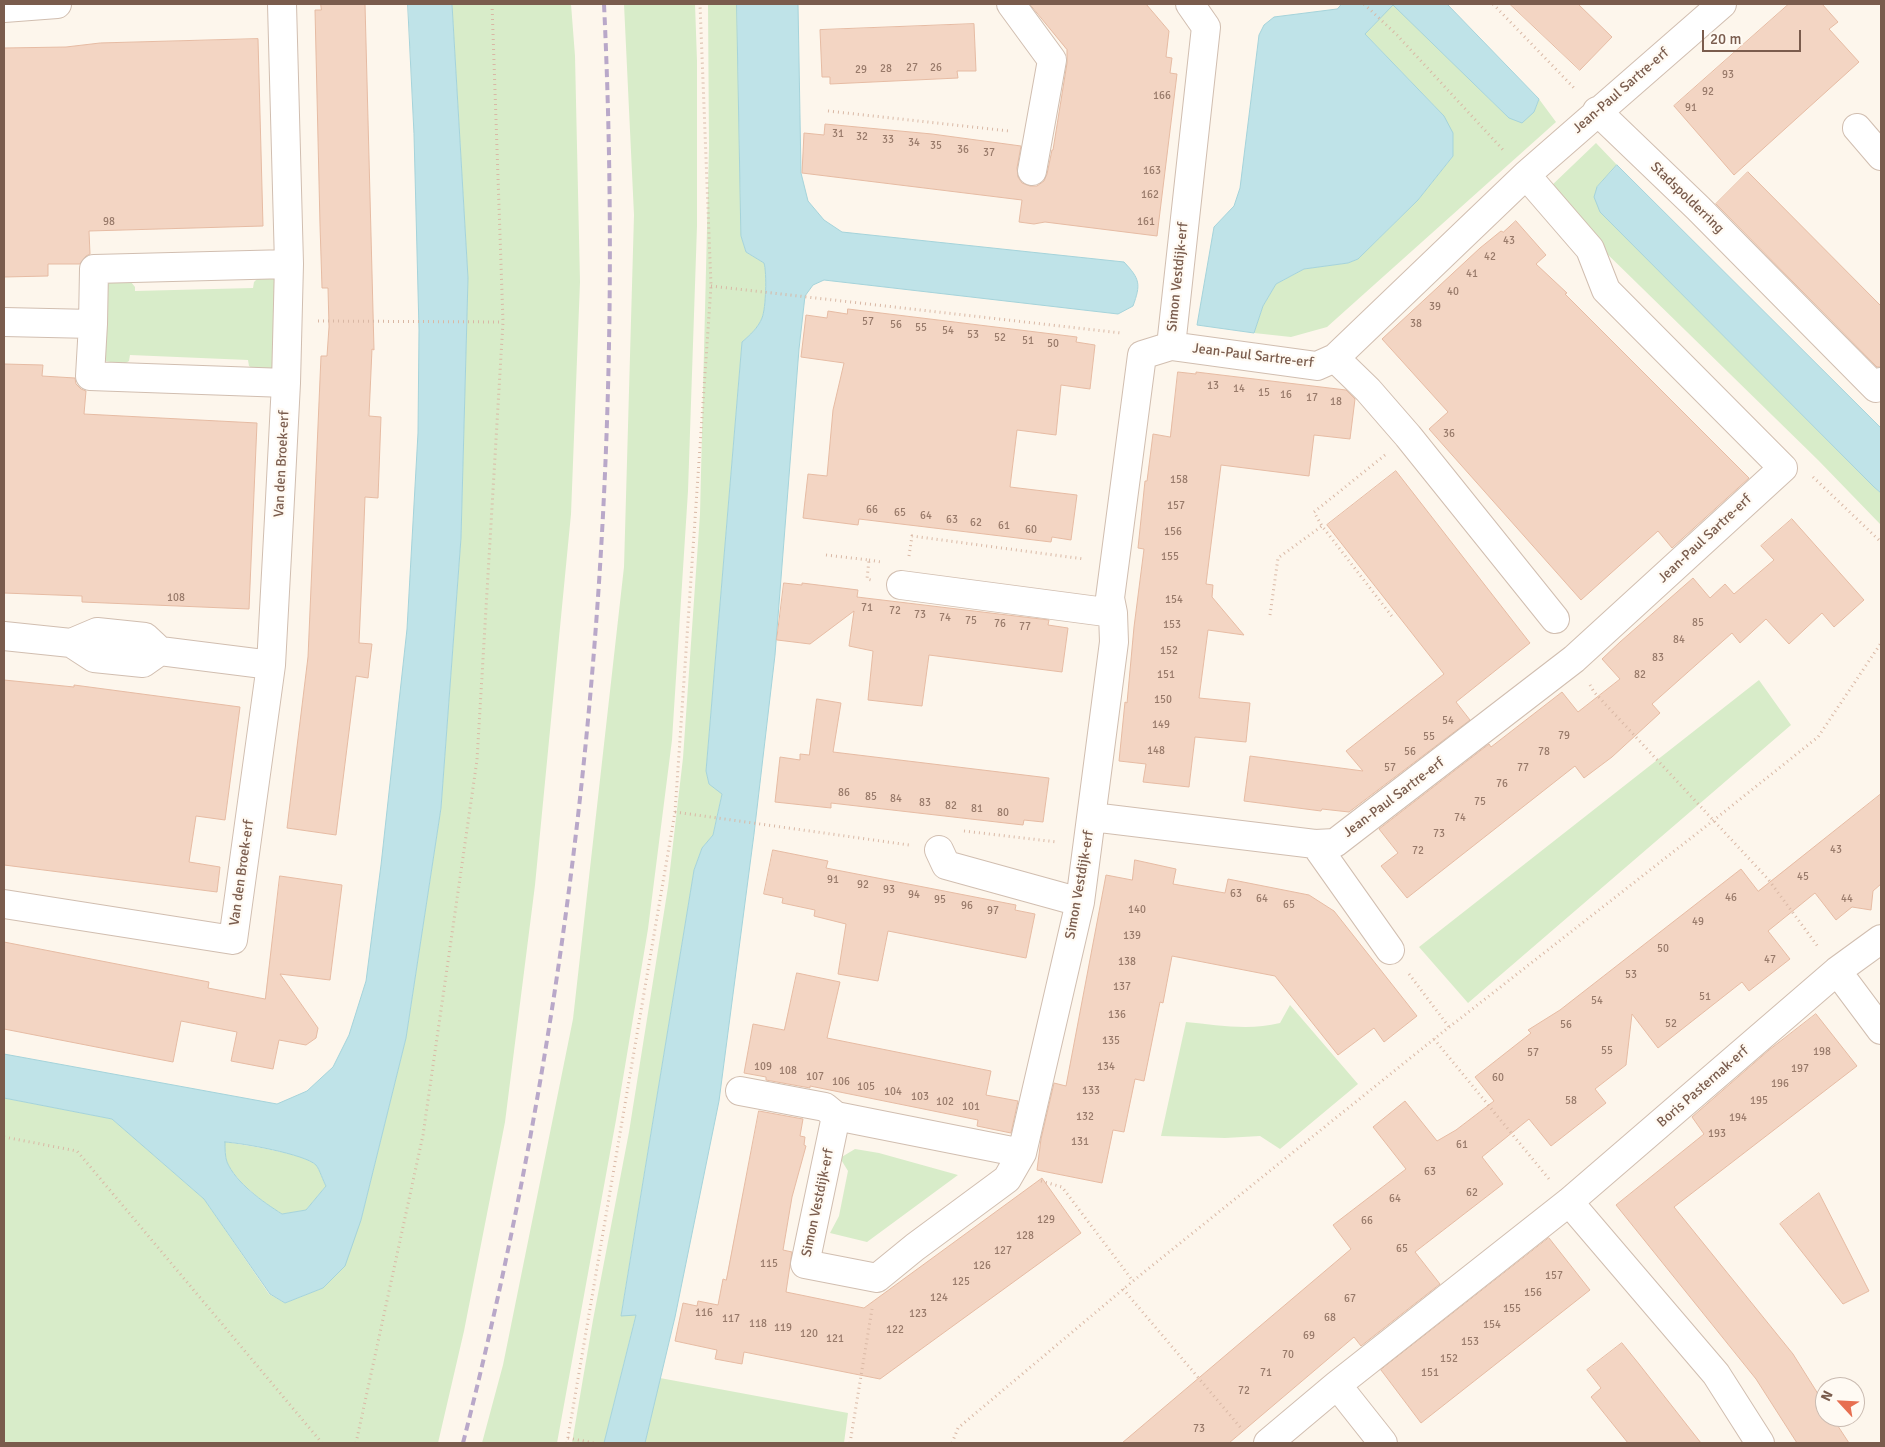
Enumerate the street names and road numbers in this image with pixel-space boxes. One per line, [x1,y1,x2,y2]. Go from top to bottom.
street label: Jean-Paul Sartre-erf [1570,45,1672,137]
street label: Stadspolderring [1647,159,1727,237]
street label: Simon Vestdijk-erf [1164,221,1192,333]
street label: Jean-Paul Sartre-erf [1192,340,1314,372]
street label: Van den Broek-erf [271,410,293,518]
street label: Jean-Paul Sartre-erf [1655,491,1755,587]
street label: Jean-Paul Sartre-erf [1340,755,1448,841]
street label: Van den Broek-erf [226,819,258,927]
street label: Simon Vestdijk-erf [1062,829,1098,941]
street label: Boris Pasternak-erf [1654,1043,1752,1131]
street label: Simon Vestdijk-erf [798,1147,838,1259]

